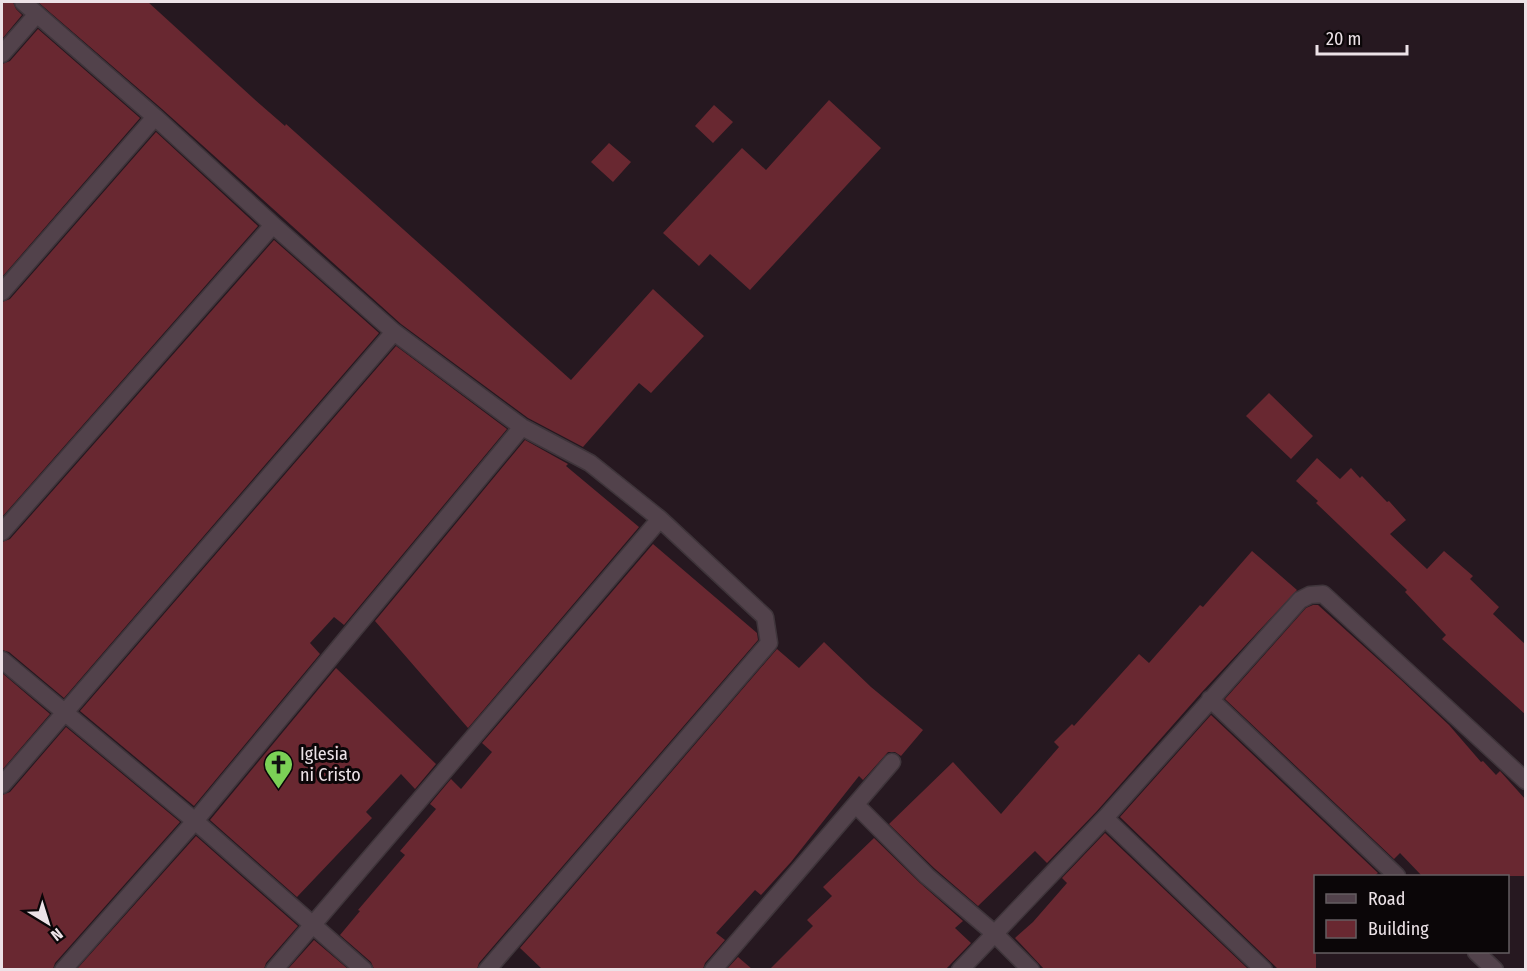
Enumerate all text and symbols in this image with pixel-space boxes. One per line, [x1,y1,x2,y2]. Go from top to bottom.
scale bar [1317,18,1407,56]
text: 20 m [1326,28,1361,50]
place label: Iglesia ni Cristo [300,743,361,786]
church icon: Iglesia ni Cristo [263,748,295,790]
legend [1314,875,1509,953]
text: Road [1368,888,1405,910]
north arrow [18,893,78,953]
text: Building [1368,918,1429,940]
text: N [47,924,67,945]

